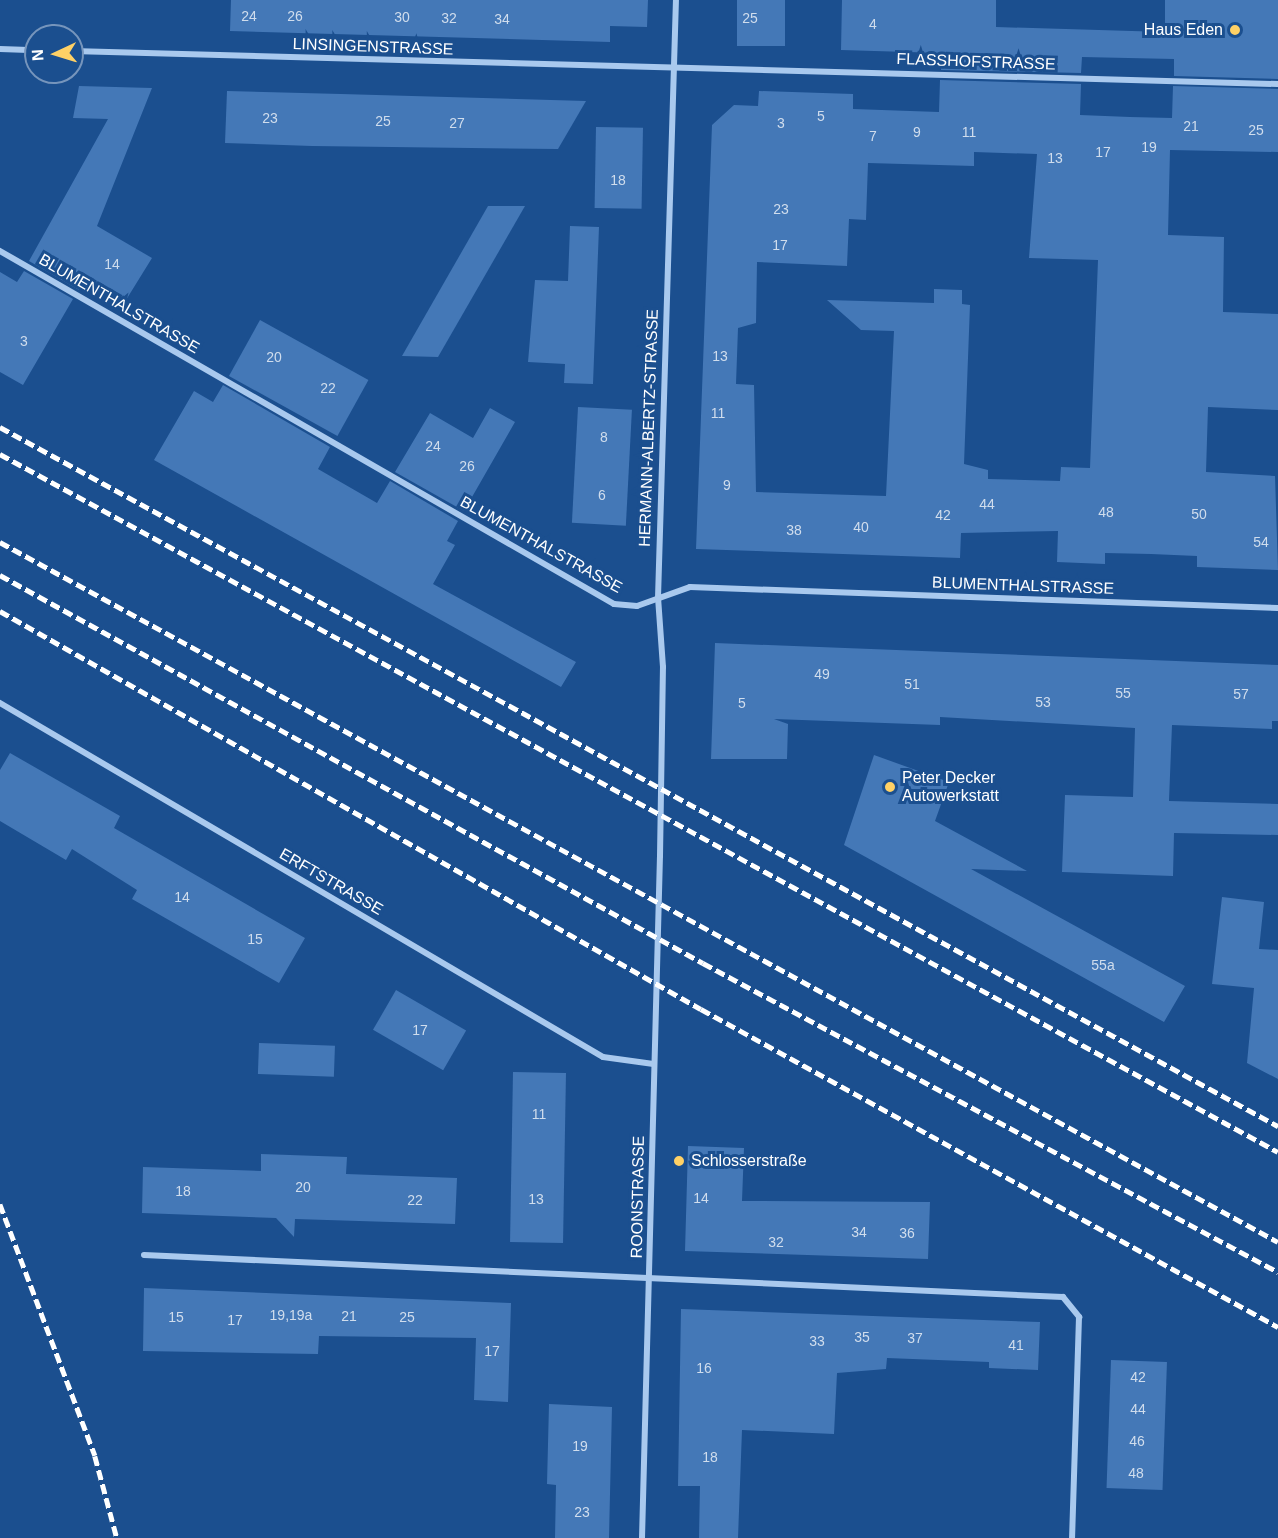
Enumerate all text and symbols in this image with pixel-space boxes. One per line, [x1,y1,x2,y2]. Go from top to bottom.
house number: 24 [241,8,257,24]
house number: 26 [287,8,303,24]
house number: 30 [394,9,410,25]
house number: 32 [441,10,457,26]
house number: 25 [742,10,758,26]
house number: 34 [494,11,510,27]
house number: 4 [869,16,877,32]
place label: Haus Eden [1144,20,1223,40]
marker: Haus Eden [1228,23,1242,37]
north arrow [24,24,84,84]
street label: LINSINGENSTRASSE [292,35,454,59]
text: N [29,49,46,62]
street label: FLASSHOFSTRASSE [896,50,1056,74]
house number: 5 [817,108,825,124]
house number: 23 [262,110,278,126]
house number: 25 [375,113,391,129]
house number: 27 [449,115,465,131]
house number: 3 [777,115,785,131]
house number: 21 [1183,118,1199,134]
house number: 25 [1248,122,1264,138]
house number: 9 [913,124,921,140]
house number: 11 [962,124,976,140]
house number: 7 [869,128,877,144]
house number: 19 [1141,139,1157,155]
house number: 17 [1095,144,1111,160]
house number: 13 [1047,150,1063,166]
house number: 18 [610,172,626,188]
house number: 23 [773,201,789,217]
house number: 17 [772,237,788,253]
street label: BLUMENTHALSTRASSE [35,250,203,358]
house number: 14 [104,256,120,272]
street label: HERMANN-ALBERTZ-STRASSE [635,309,663,547]
house number: 3 [20,333,28,349]
house number: 13 [712,348,728,364]
house number: 20 [266,349,282,365]
house number: 22 [320,380,336,396]
house number: 11 [711,405,725,421]
house number: 8 [600,429,608,445]
house number: 24 [425,438,441,454]
house number: 26 [459,458,475,474]
house number: 9 [723,477,731,493]
house number: 6 [598,487,606,503]
street label: BLUMENTHALSTRASSE [457,492,625,598]
house number: 44 [979,496,995,512]
house number: 48 [1098,504,1114,520]
house number: 50 [1191,506,1207,522]
house number: 42 [935,507,951,523]
house number: 40 [853,519,869,535]
house number: 38 [786,522,802,538]
house number: 54 [1253,534,1269,550]
street label: BLUMENTHALSTRASSE [932,573,1114,599]
house number: 49 [814,666,830,682]
house number: 51 [904,676,920,692]
house number: 55 [1115,685,1131,701]
house number: 57 [1233,686,1249,702]
house number: 53 [1035,694,1051,710]
house number: 5 [738,695,746,711]
place label: Peter Decker Autowerkstatt [902,768,999,806]
marker: Peter Decker Autowerkstatt [883,780,897,794]
street label: ERFTSTRASSE [276,845,386,919]
house number: 14 [174,889,190,905]
house number: 15 [247,931,263,947]
house number: 55a [1091,957,1115,973]
house number: 17 [412,1022,428,1038]
house number: 11 [532,1106,546,1122]
street label: ROONSTRASSE [627,1135,649,1259]
place label: Schlosserstraße [691,1151,807,1171]
marker: Schlosserstraße [672,1154,686,1168]
house number: 20 [295,1179,311,1195]
house number: 18 [175,1183,191,1199]
house number: 14 [693,1190,709,1206]
house number: 13 [528,1191,544,1207]
house number: 22 [407,1192,423,1208]
house number: 34 [851,1224,867,1240]
house number: 36 [899,1225,915,1241]
house number: 32 [768,1234,784,1250]
house number: 19,19a [270,1307,312,1323]
house number: 21 [341,1308,357,1324]
house number: 15 [168,1309,184,1325]
house number: 25 [399,1309,415,1325]
house number: 17 [227,1312,243,1328]
house number: 35 [854,1329,870,1345]
house number: 37 [907,1330,923,1346]
house number: 33 [809,1333,825,1349]
house number: 41 [1008,1337,1024,1353]
house number: 17 [484,1343,500,1359]
house number: 16 [696,1360,712,1376]
house number: 42 [1130,1369,1146,1385]
house number: 44 [1130,1401,1146,1417]
house number: 46 [1129,1433,1145,1449]
house number: 19 [572,1438,588,1454]
house number: 18 [702,1449,718,1465]
house number: 48 [1128,1465,1144,1481]
house number: 23 [574,1504,590,1520]

